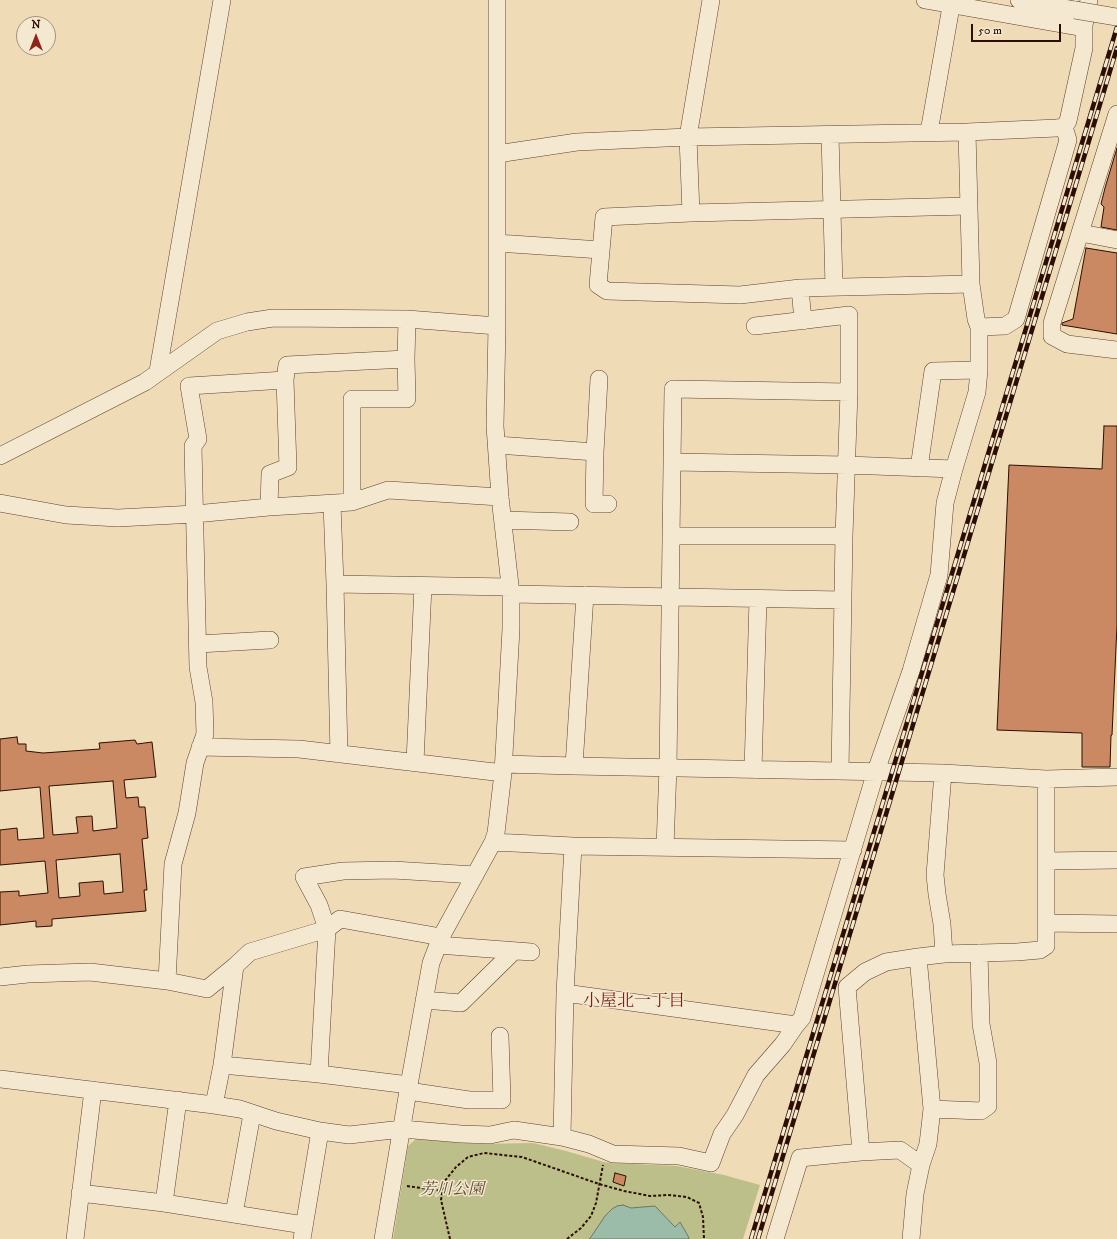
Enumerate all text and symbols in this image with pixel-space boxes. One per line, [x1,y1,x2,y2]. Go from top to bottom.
north arrow [16,16,56,56]
scale bar [973,16,1063,42]
text: N [31,18,41,32]
text: 50 m [978,23,1002,38]
district label: 小屋北一丁目 [583,992,685,1012]
park label: 芳川公園 [420,1181,484,1201]

